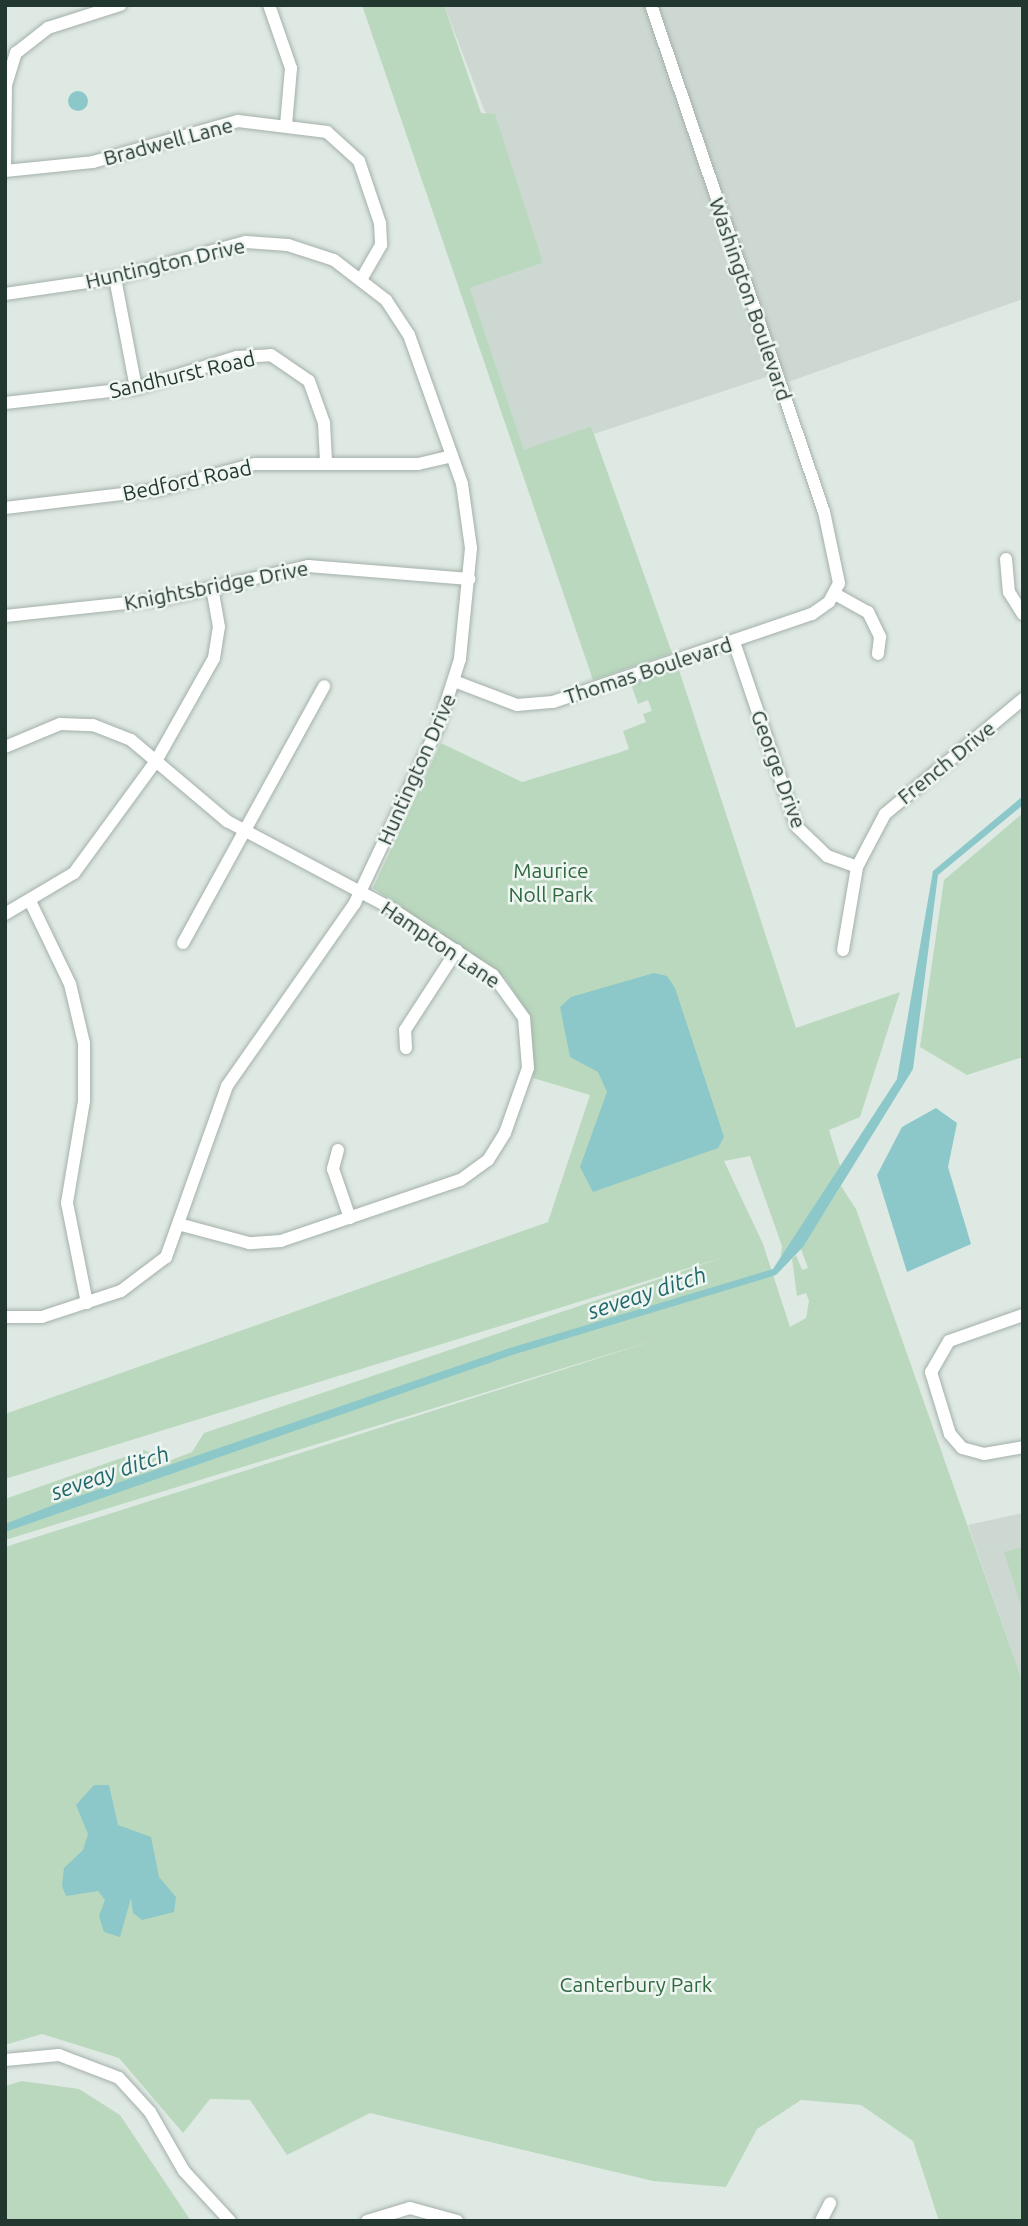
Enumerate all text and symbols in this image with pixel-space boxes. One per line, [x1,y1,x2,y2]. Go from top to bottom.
street label: Bradwell Lane [100,112,236,170]
street label: Washington Boulevard [704,194,798,404]
street label: Huntington Drive [83,232,247,294]
street label: Sandhurst Road [107,345,257,403]
street label: Bedford Road [120,454,254,506]
street label: Knightsbridge Drive [122,555,310,615]
street label: Thomas Boulevard [561,631,735,709]
street label: Huntington Drive [371,689,461,849]
street label: George Drive [746,706,812,832]
street label: French Drive [892,715,1000,809]
park label: Maurice Noll Park [509,857,593,907]
street label: Hampton Lane [377,895,505,993]
water label: seveay ditch [584,1261,710,1325]
water label: seveay ditch [47,1440,173,1506]
park label: Canterbury Park [560,1971,712,1997]

